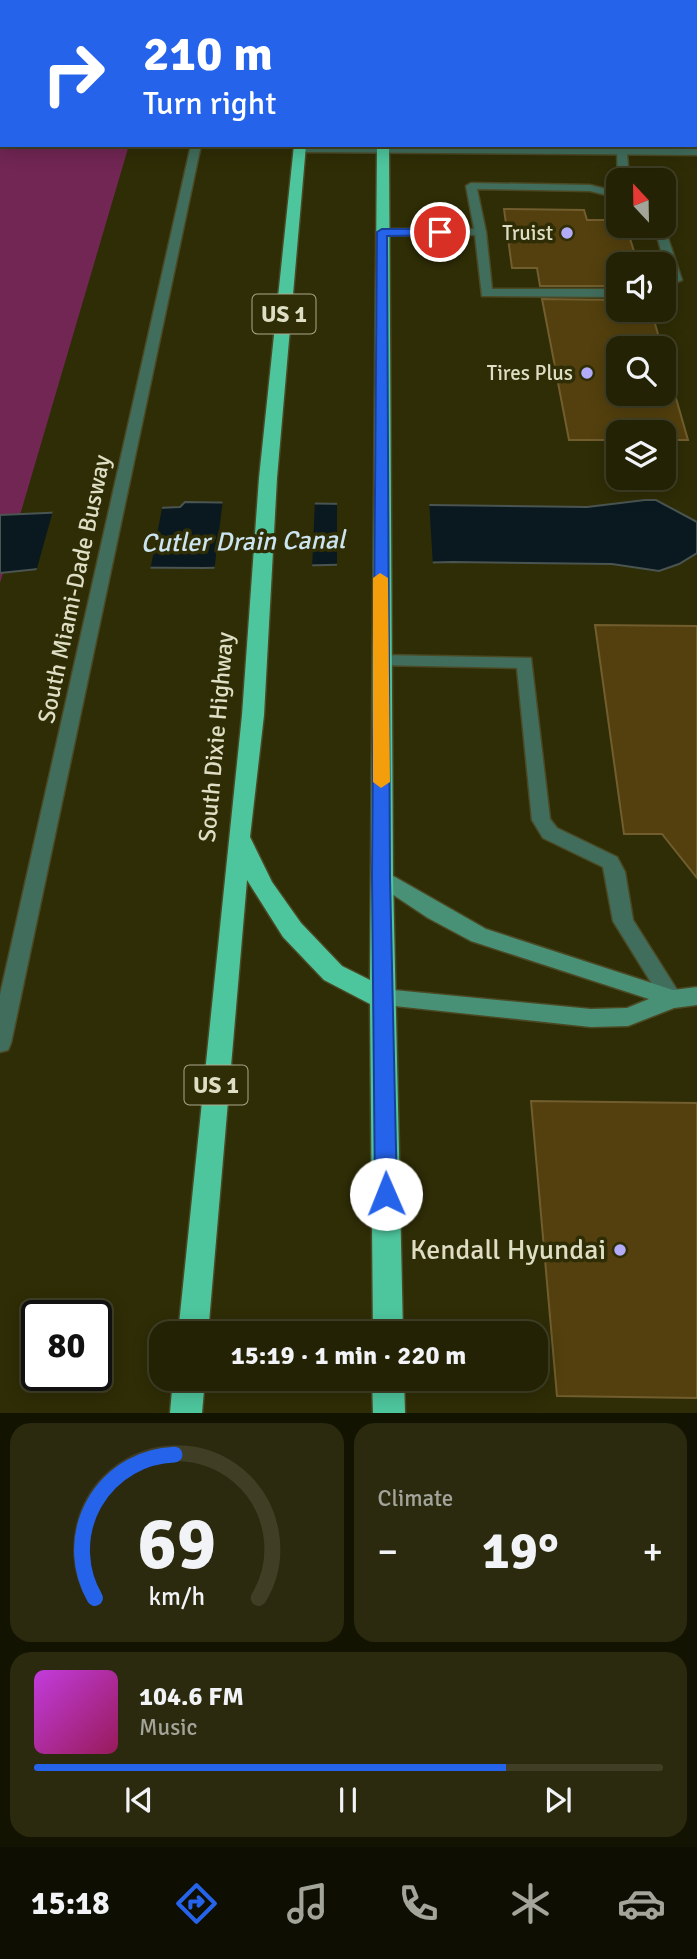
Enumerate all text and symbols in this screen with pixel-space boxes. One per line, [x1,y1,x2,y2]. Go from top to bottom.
text: 210 m [143,24,273,84]
icon: right [28,28,119,119]
text: Turn right [143,84,276,123]
north arrow [606,168,676,238]
map controls [606,168,676,490]
pin [410,202,470,262]
icon: arrive [421,213,459,251]
place label: Truist [502,220,553,246]
marker: Truist [559,225,575,241]
button: sound [606,252,676,322]
road number: US 1 [252,294,316,334]
button: search [606,336,676,406]
place label: Tires Plus [487,360,573,386]
marker: Tires Plus [579,365,595,381]
button: layers [606,420,676,490]
street label: South Miami-Dade Busway [31,452,117,726]
water label: Cutler Drain Canal [140,524,348,560]
street label: South Dixie Highway [192,631,240,843]
road number: US 1 [184,1066,248,1104]
position arrow [349,1157,423,1231]
place label: Kendall Hyundai [410,1233,606,1267]
marker: Kendall Hyundai [612,1242,628,1258]
speed limit sign: 80 [21,1300,112,1391]
text: 15:19 · 1 min · 220 m [231,1340,466,1372]
text: Climate [378,1484,453,1513]
text: 69 [137,1501,216,1590]
text: 19° [482,1519,559,1583]
text: − [378,1528,398,1575]
text: + [642,1528,663,1575]
text: km/h [148,1581,205,1612]
text: 104.6 FM [139,1681,244,1713]
text: Music [139,1713,197,1742]
icon: previous [120,1781,158,1819]
icon: pause [329,1781,367,1819]
icon: next [539,1781,577,1819]
icon: directions [172,1879,221,1928]
icon: music [283,1879,332,1928]
icon: phone [394,1879,443,1928]
icon: climate [506,1879,555,1928]
icon: car [617,1879,666,1928]
text: 15:18 [31,1884,110,1923]

